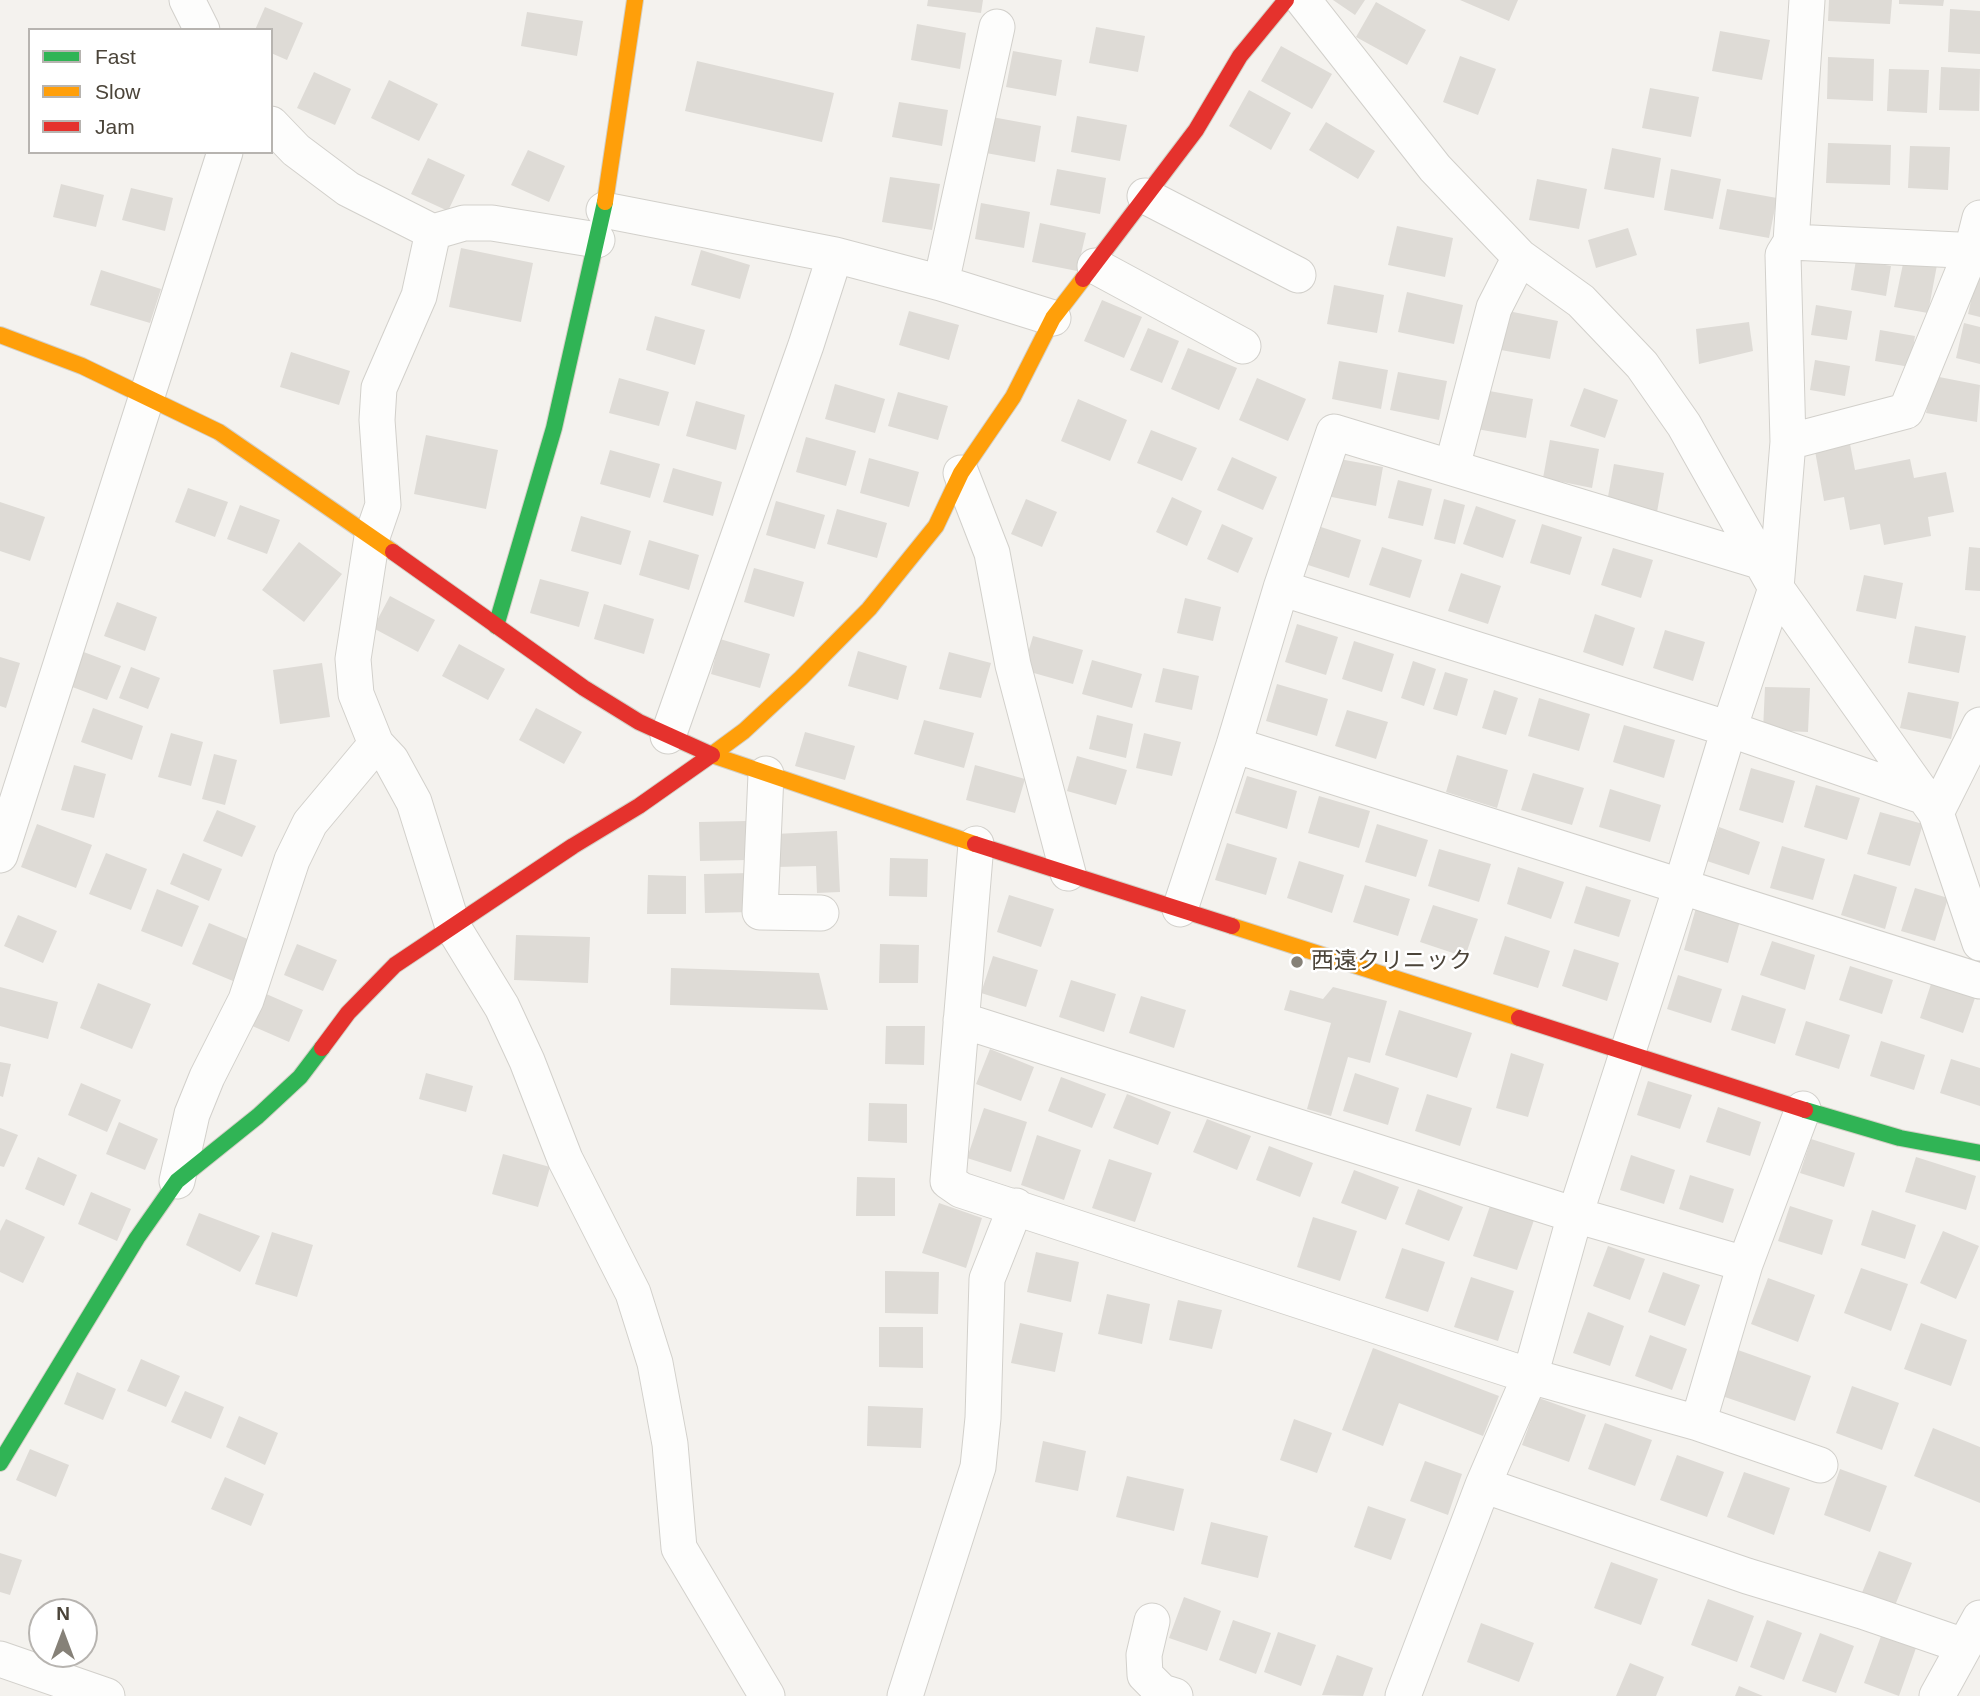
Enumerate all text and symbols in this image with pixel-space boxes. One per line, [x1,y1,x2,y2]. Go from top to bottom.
legend [28,28,273,154]
text: Fast [95,45,136,68]
text: Slow [95,80,141,103]
text: Jam [95,115,135,138]
place label: 西遠クリニック [1311,948,1472,976]
marker: 西遠クリニック [1289,954,1305,970]
north arrow [28,1598,98,1668]
text: N [56,1603,70,1624]

